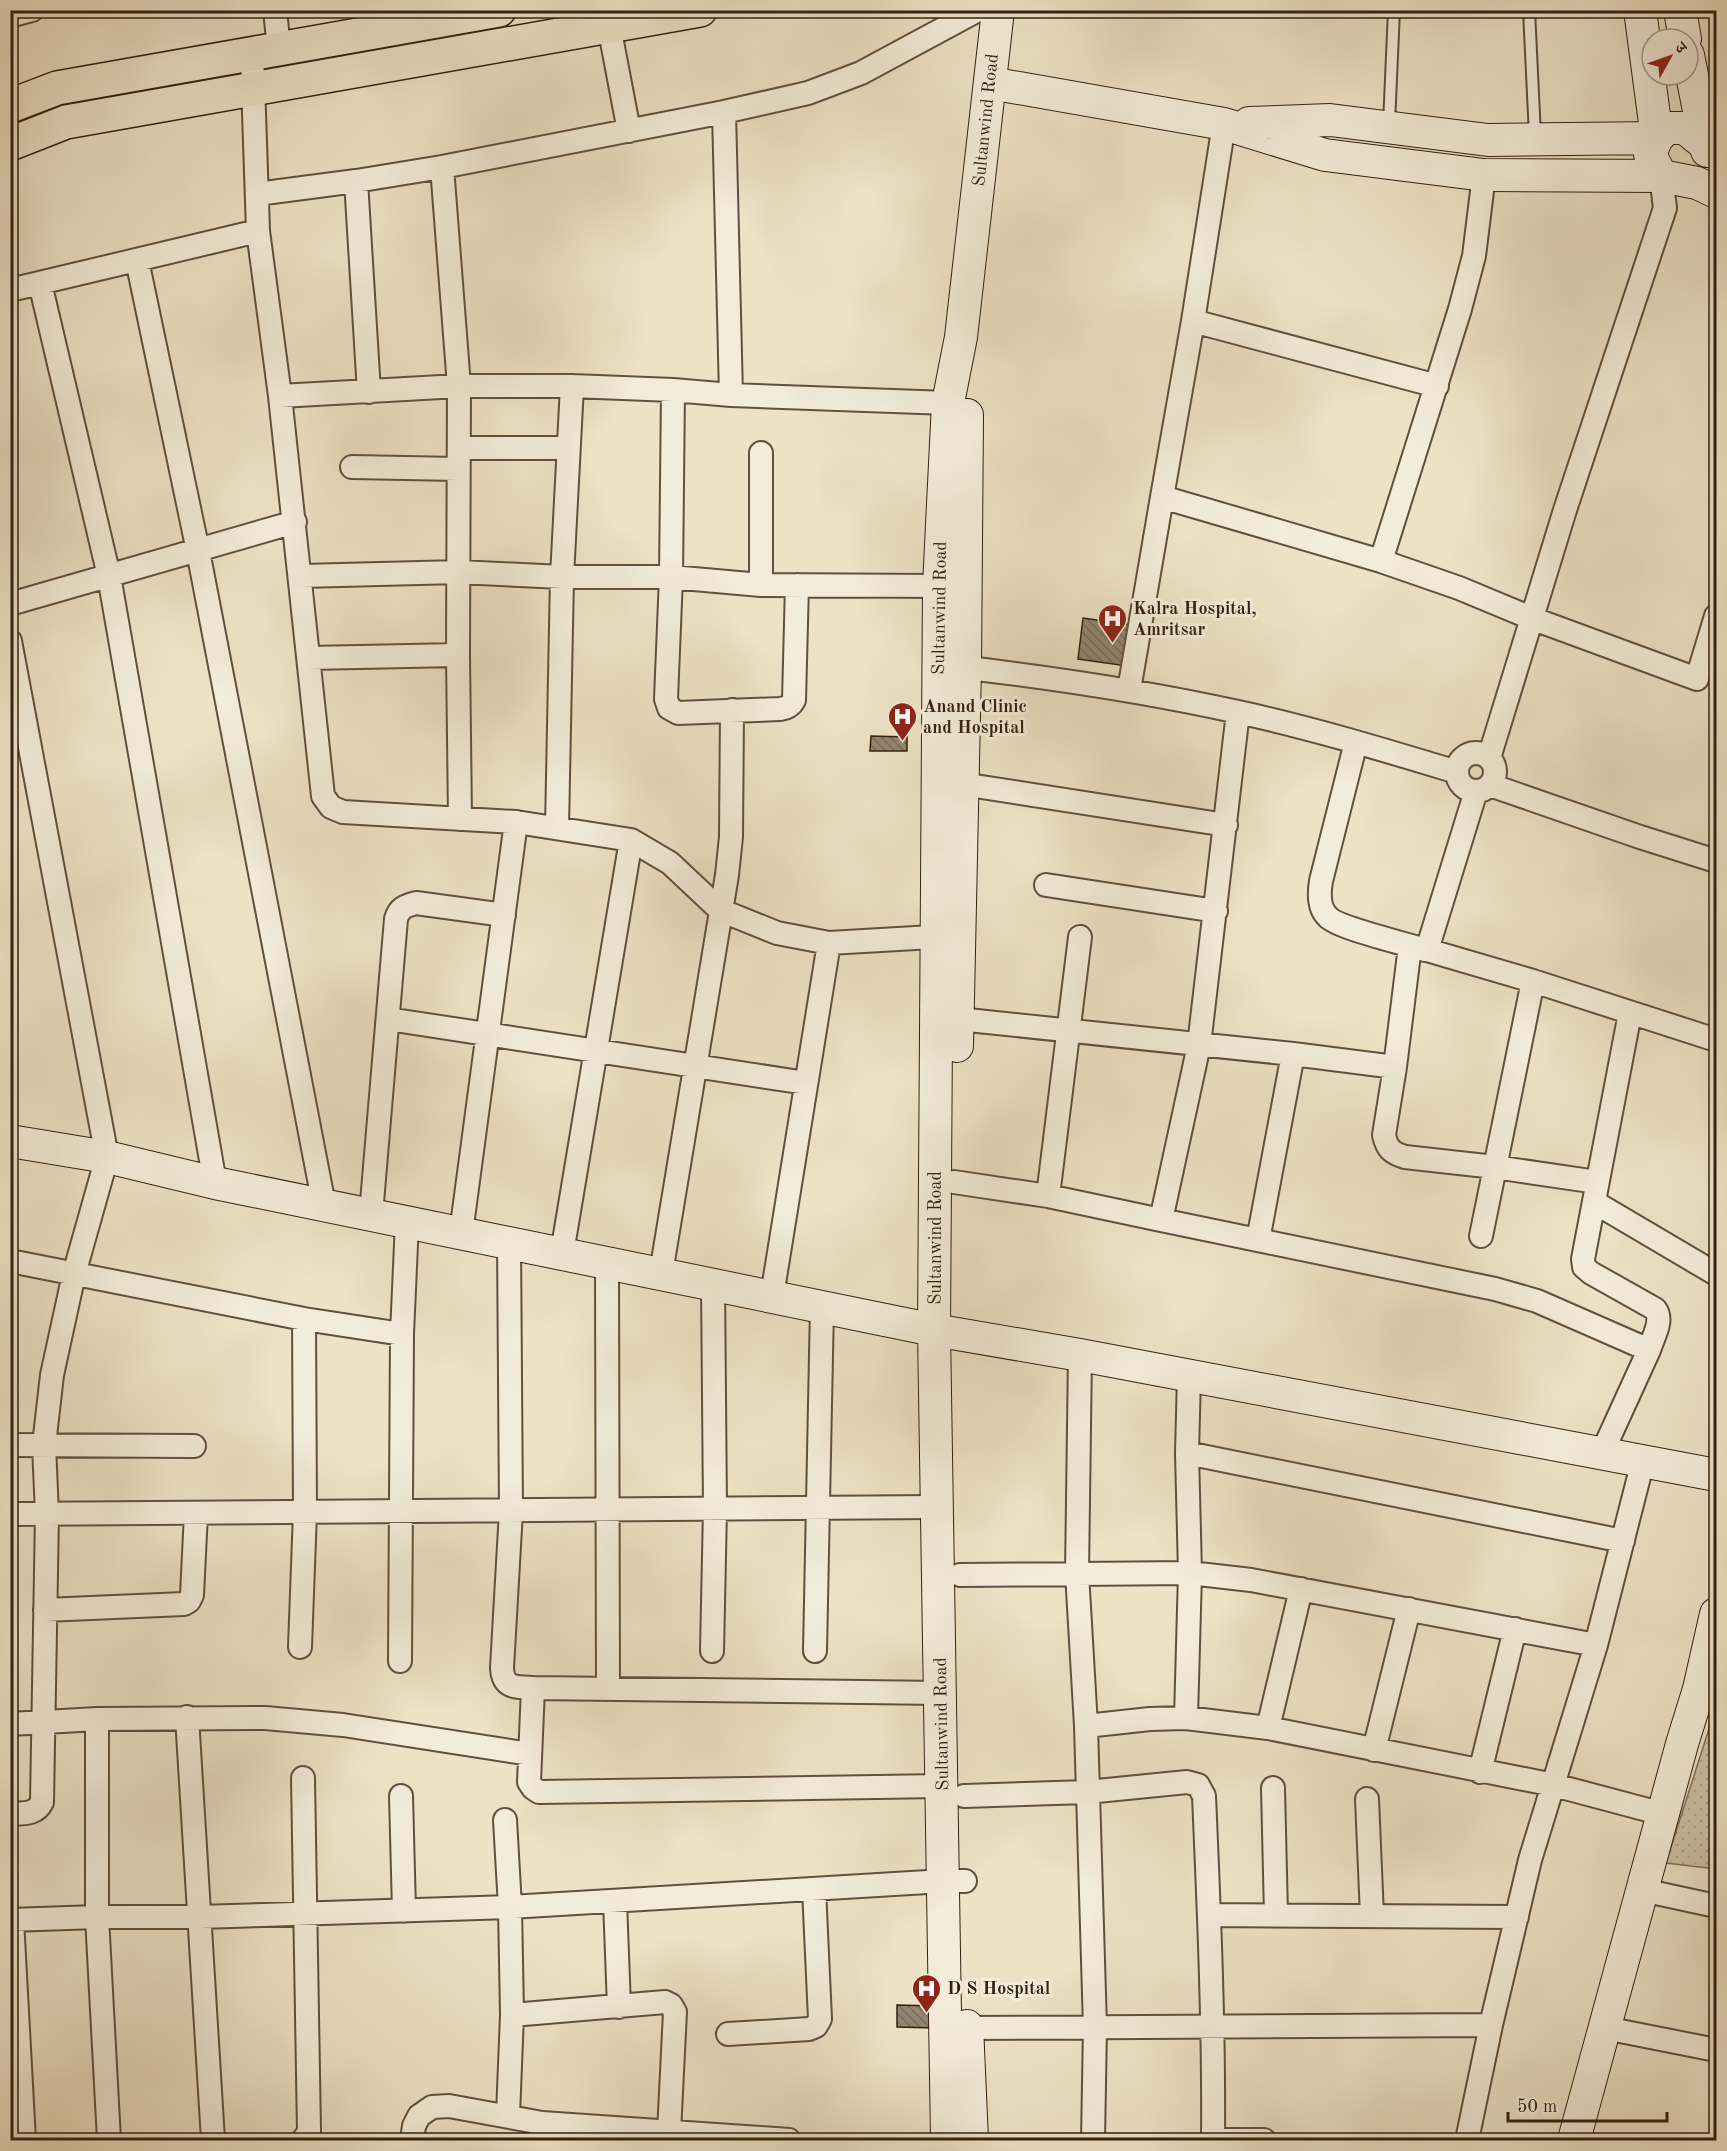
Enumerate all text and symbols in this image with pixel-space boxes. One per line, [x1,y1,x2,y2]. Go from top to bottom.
north arrow [1640,27,1700,87]
text: उ [1671,40,1690,58]
street label: Sultanwind Road [970,53,1002,187]
street label: Sultanwind Road [930,541,950,675]
place label: Kalra Hospital, Amritsar [1133,600,1257,639]
hospital icon: Kalra Hospital, Amritsar [1096,602,1128,644]
place label: Anand Clinic and Hospital [923,698,1027,737]
hospital icon: Anand Clinic and Hospital [886,700,918,742]
street label: Sultanwind Road [927,1171,945,1305]
street label: Sultanwind Road [932,1657,952,1791]
hospital icon: D S Hospital [910,1972,942,2014]
place label: D S Hospital [947,1980,1051,1998]
scale bar [1508,2085,1667,2123]
text: 50 m [1517,2098,1557,2116]

